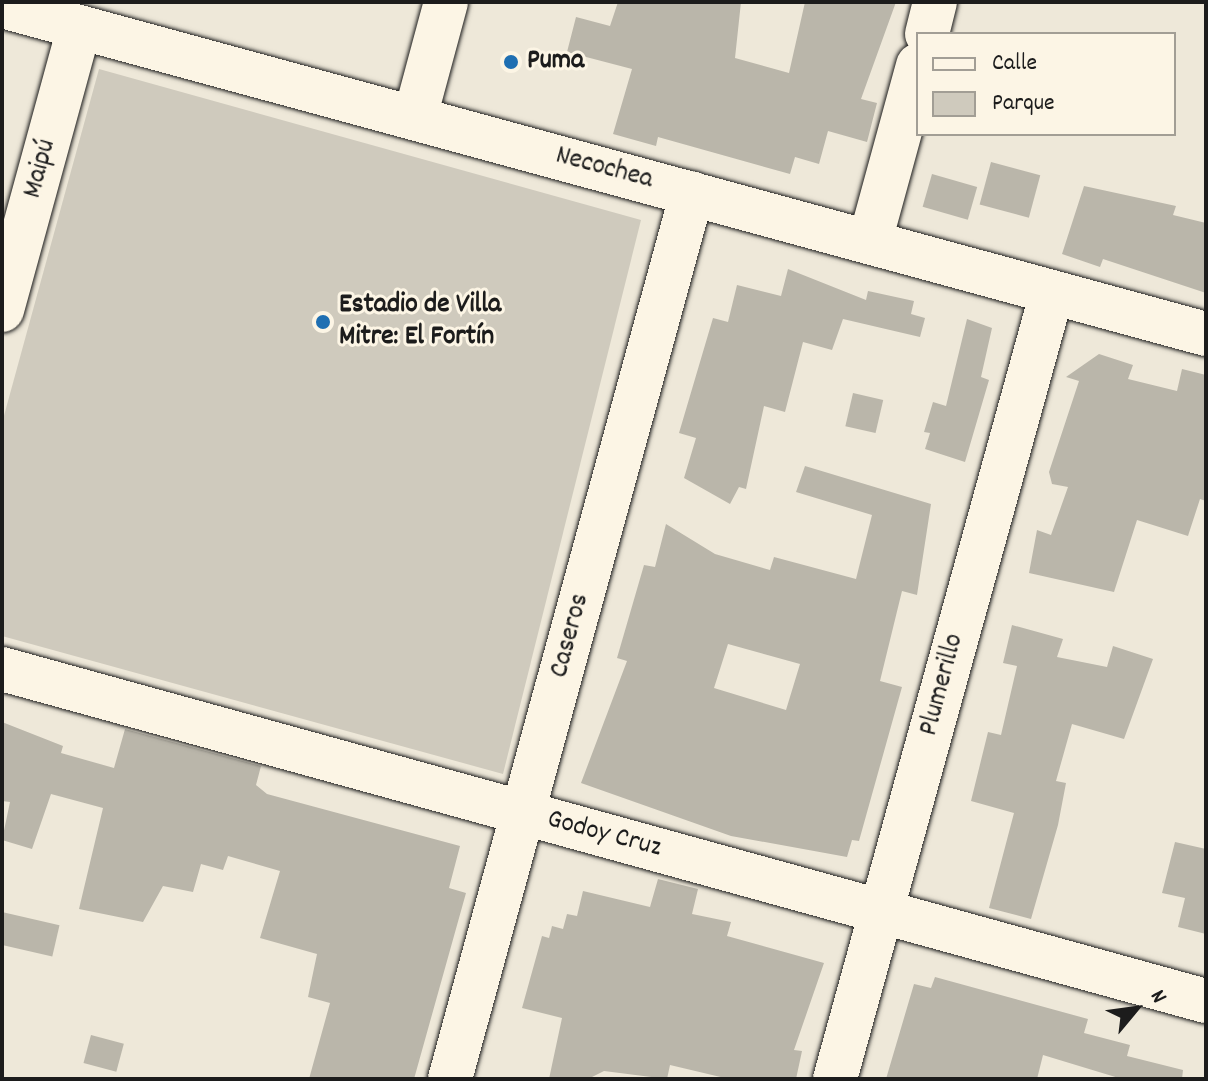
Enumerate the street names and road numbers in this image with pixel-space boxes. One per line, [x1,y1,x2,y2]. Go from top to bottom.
street label: Maipú [17,136,65,202]
street label: Necochea [552,140,656,198]
street label: Caseros [544,590,598,682]
street label: Plumerillo [913,630,973,740]
street label: Godoy Cruz [543,804,665,866]

